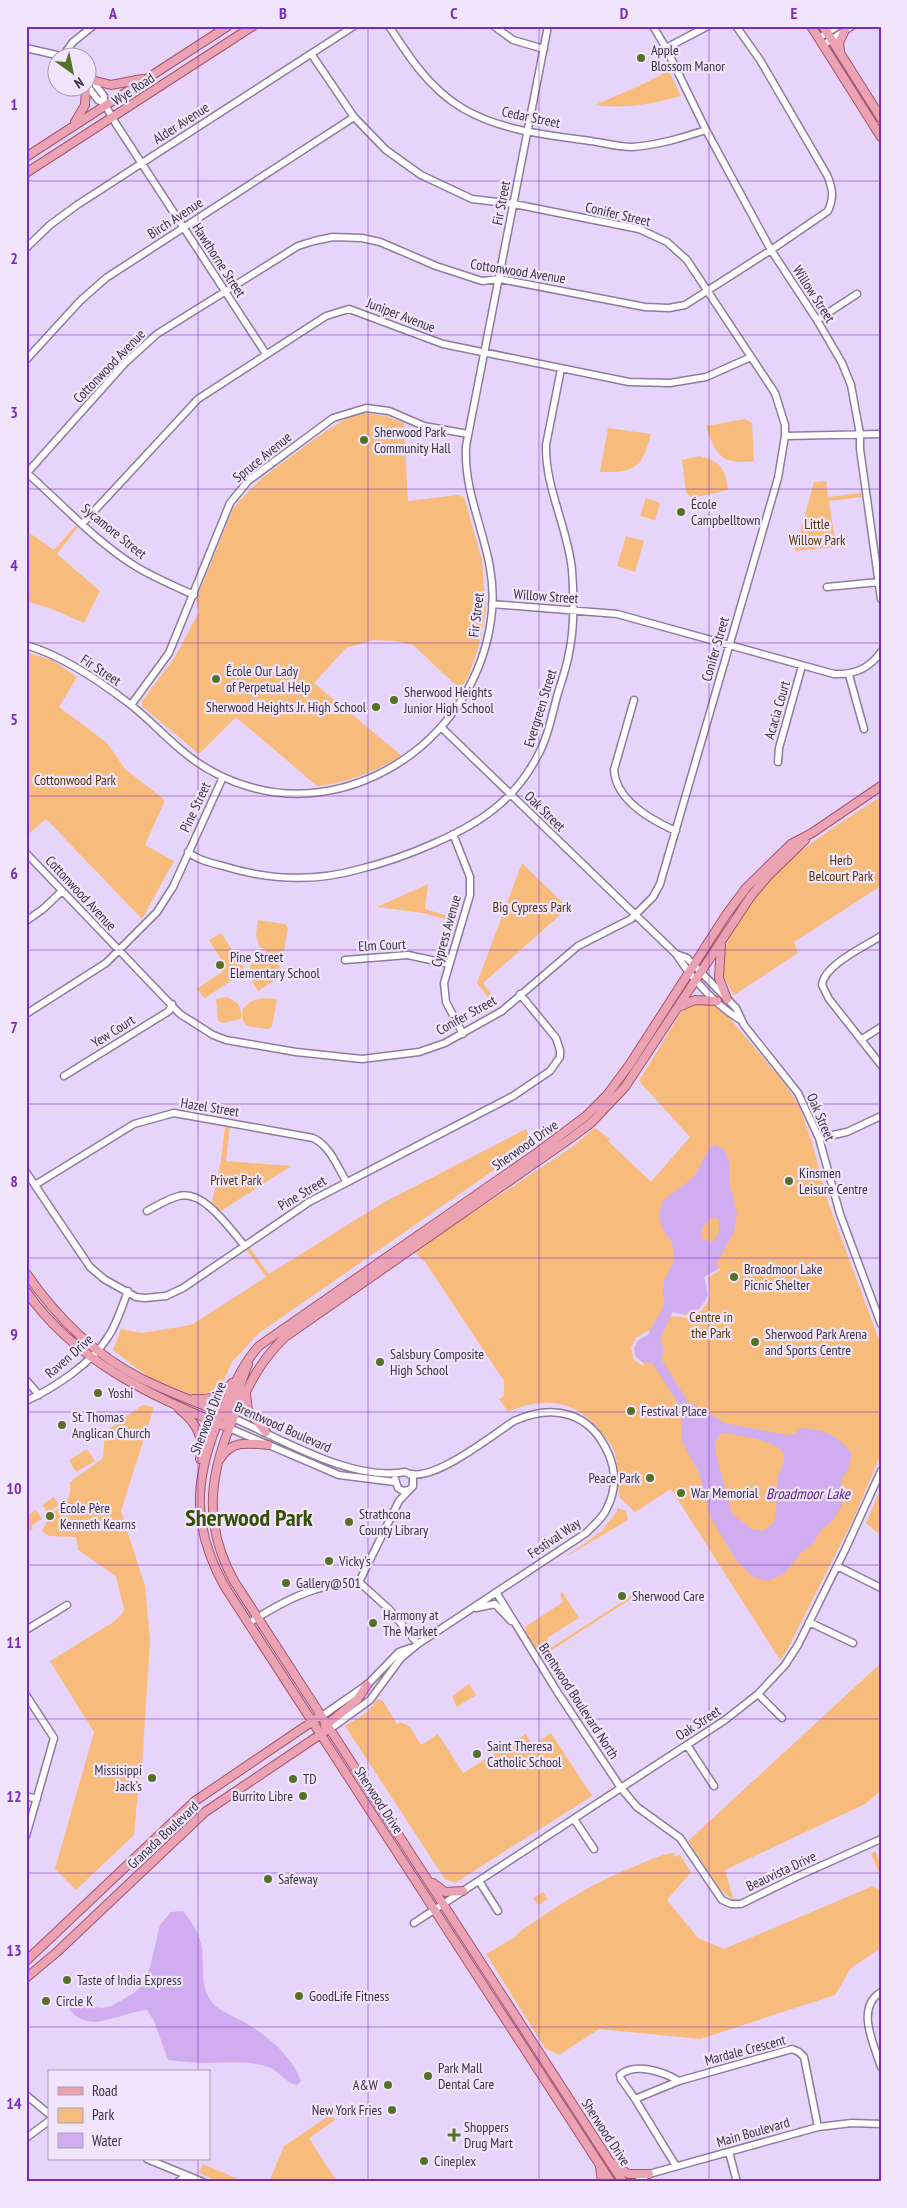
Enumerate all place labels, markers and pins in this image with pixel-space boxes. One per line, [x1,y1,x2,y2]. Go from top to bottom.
place label: Apple Blossom Manor [651,41,725,75]
marker: Apple Blossom Manor [635,52,647,64]
place label: Sherwood Park Community Hall [374,423,452,457]
marker: Sherwood Park Community Hall [358,434,370,446]
place label: École Campbelltown [691,495,760,529]
marker: École Campbelltown [675,506,687,518]
place label: École Our Lady of Perpetual Help [226,662,310,696]
marker: École Our Lady of Perpetual Help [210,673,222,685]
place label: Sherwood Heights Junior High School [403,683,494,717]
marker: Sherwood Heights Junior High School [388,694,400,706]
place label: Sherwood Heights Jr. High School [206,698,367,716]
marker: Sherwood Heights Jr. High School [370,701,382,713]
place label: Pine Street Elementary School [230,948,320,982]
marker: Pine Street Elementary School [214,959,226,971]
place label: Kinsmen Leisure Centre [799,1164,868,1198]
marker: Kinsmen Leisure Centre [783,1175,795,1187]
place label: Broadmoor Lake Picnic Shelter [744,1260,823,1294]
marker: Broadmoor Lake Picnic Shelter [728,1271,740,1283]
place label: Sherwood Park Arena and Sports Centre [765,1325,867,1359]
marker: Sherwood Park Arena and Sports Centre [749,1336,761,1348]
place label: Salsbury Composite High School [390,1345,484,1379]
marker: Salsbury Composite High School [374,1356,386,1368]
place label: Yoshi [108,1384,133,1402]
marker: Yoshi [92,1387,104,1399]
place label: Festival Place [641,1402,707,1420]
marker: Festival Place [625,1405,637,1417]
place label: St. Thomas Anglican Church [72,1408,150,1442]
marker: St. Thomas Anglican Church [56,1419,68,1431]
place label: Peace Park [588,1469,641,1487]
marker: Peace Park [644,1472,656,1484]
place label: War Memorial [691,1484,759,1502]
marker: War Memorial [675,1487,687,1499]
place label: École Père Kenneth Kearns [60,1499,136,1533]
place label: Strathcona County Library [359,1505,429,1539]
marker: École Père Kenneth Kearns [44,1510,56,1522]
marker: Strathcona County Library [343,1516,355,1528]
place label: Vicky's [338,1552,371,1570]
marker: Vicky's [323,1555,335,1567]
place label: Gallery@501 [296,1574,361,1592]
marker: Gallery@501 [280,1577,292,1589]
place label: Sherwood Care [632,1587,705,1605]
marker: Sherwood Care [616,1590,628,1602]
place label: Harmony at The Market [383,1606,439,1640]
marker: Harmony at The Market [367,1617,379,1629]
place label: Saint Theresa Catholic School [487,1737,562,1771]
marker: Saint Theresa Catholic School [471,1748,483,1760]
place label: Missisippi Jack's [95,1761,142,1795]
place label: TD [303,1770,317,1788]
marker: Missisippi Jack's [146,1772,158,1784]
marker: TD [287,1773,299,1785]
place label: Burrito Libre [232,1787,293,1805]
marker: Burrito Libre [297,1790,309,1802]
place label: Safeway [278,1870,319,1888]
marker: Safeway [262,1873,274,1885]
place label: Taste of India Express [77,1971,182,1989]
marker: Taste of India Express [61,1974,73,1986]
place label: GoodLife Fitness [309,1987,389,2005]
marker: GoodLife Fitness [293,1990,305,2002]
place label: Circle K [56,1992,93,2010]
marker: Circle K [40,1995,52,2007]
place label: Park Mall Dental Care [438,2059,495,2093]
marker: Park Mall Dental Care [422,2070,434,2082]
place label: A&W [353,2076,379,2094]
marker: A&W [382,2079,394,2091]
place label: New York Fries [312,2101,382,2119]
marker: New York Fries [386,2104,398,2116]
place label: Shoppers Drug Mart [464,2118,513,2152]
marker: Shoppers Drug Mart [448,2129,460,2141]
place label: Cineplex [434,2152,476,2170]
marker: Cineplex [418,2155,430,2167]

